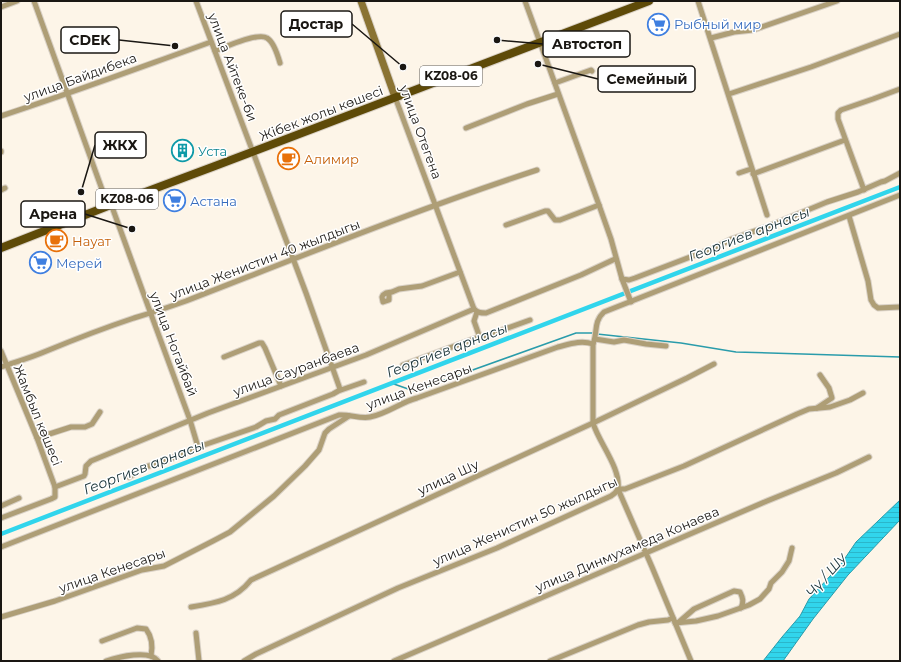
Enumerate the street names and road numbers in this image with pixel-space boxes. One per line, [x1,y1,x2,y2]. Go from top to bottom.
street label: улица Айтеке-би [205,10,261,123]
street label: улица Байдибека [20,49,139,105]
road number: KZ08-06 [420,66,482,86]
street label: Жібек жолы көшесі [257,82,385,144]
street label: улица Отегена [396,82,445,181]
road number: KZ08-06 [96,189,158,209]
street label: улица Женистин 40 жылдыгы [167,215,362,303]
street label: улица Ногайбай [146,289,201,399]
street label: улица Сауранбаева [230,339,361,400]
street label: улица Кенесары [363,359,474,413]
street label: Жамбыл көшесі [10,362,66,468]
street label: улица Шу [414,456,482,499]
street label: улица Женистин 50 жылдыгы [429,473,620,569]
street label: улица Динмухамеда Конаева [532,503,721,595]
street label: улица Кенесары [56,544,167,596]

